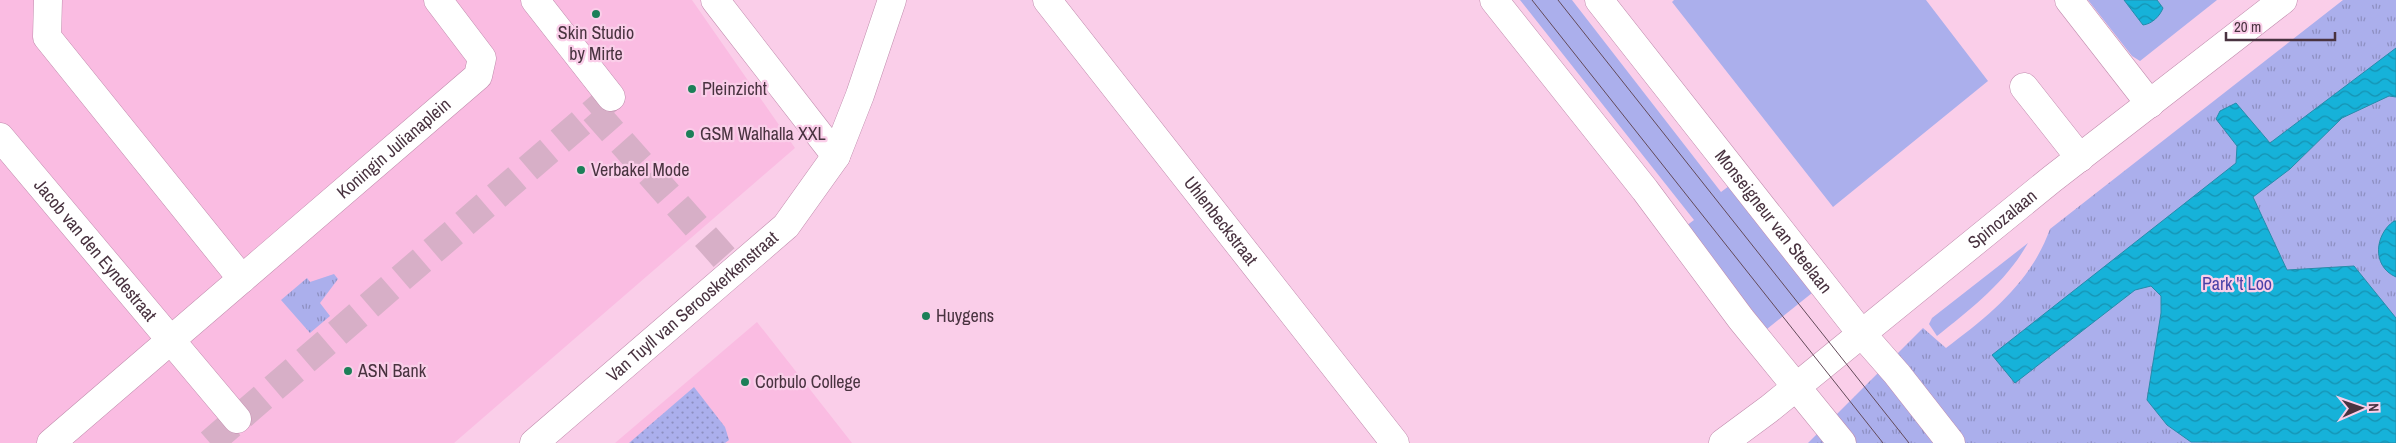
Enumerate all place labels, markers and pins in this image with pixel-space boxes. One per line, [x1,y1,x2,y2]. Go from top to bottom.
marker: Skin Studio by Mirte [590,8,602,20]
place label: Skin Studio by Mirte [558,20,634,66]
place label: Pleinzicht [702,76,767,101]
marker: Pleinzicht [686,83,698,95]
place label: GSM Walhalla XXL [700,121,826,146]
marker: GSM Walhalla XXL [684,128,696,140]
place label: Verbakel Mode [591,157,689,182]
marker: Verbakel Mode [575,164,587,176]
place label: Huygens [936,303,994,328]
marker: Huygens [920,310,932,322]
place label: ASN Bank [357,358,427,383]
marker: ASN Bank [342,365,354,377]
place label: Corbulo College [755,369,861,394]
marker: Corbulo College [739,376,751,388]

